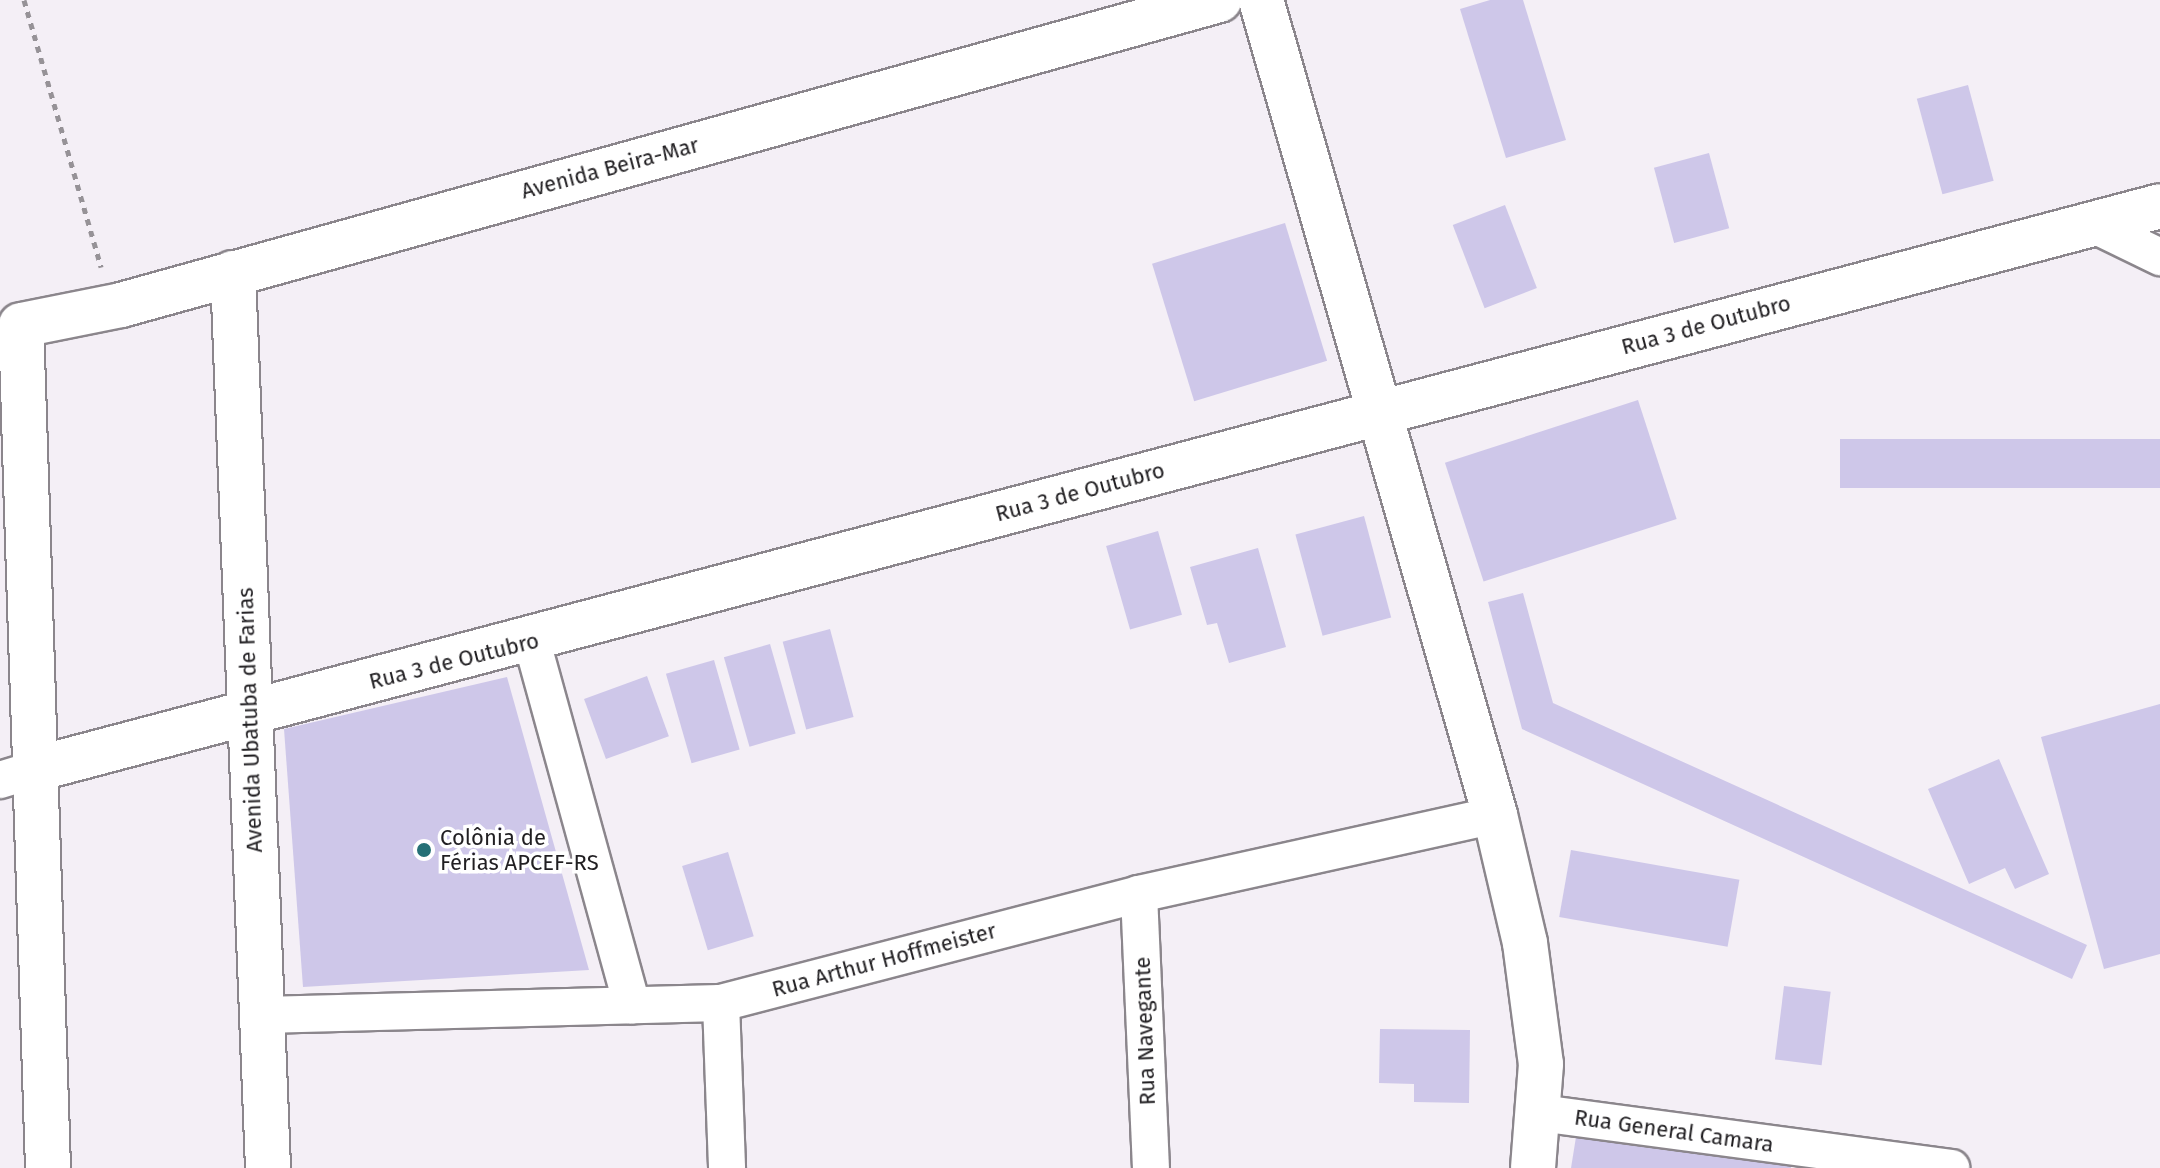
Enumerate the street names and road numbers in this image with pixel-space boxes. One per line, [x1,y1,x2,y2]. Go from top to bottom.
street label: Avenida Beira-Mar [518,132,702,204]
street label: Rua 3 de Outubro [1618,290,1794,360]
street label: Rua 3 de Outubro [992,457,1168,527]
street label: Avenida Ubatuba de Farias [232,587,268,853]
street label: Rua 3 de Outubro [366,627,542,695]
street label: Rua Arthur Hoffmeister [769,917,999,1003]
street label: Rua Navegante [1129,956,1161,1106]
street label: Rua General Camara [1573,1104,1775,1158]

